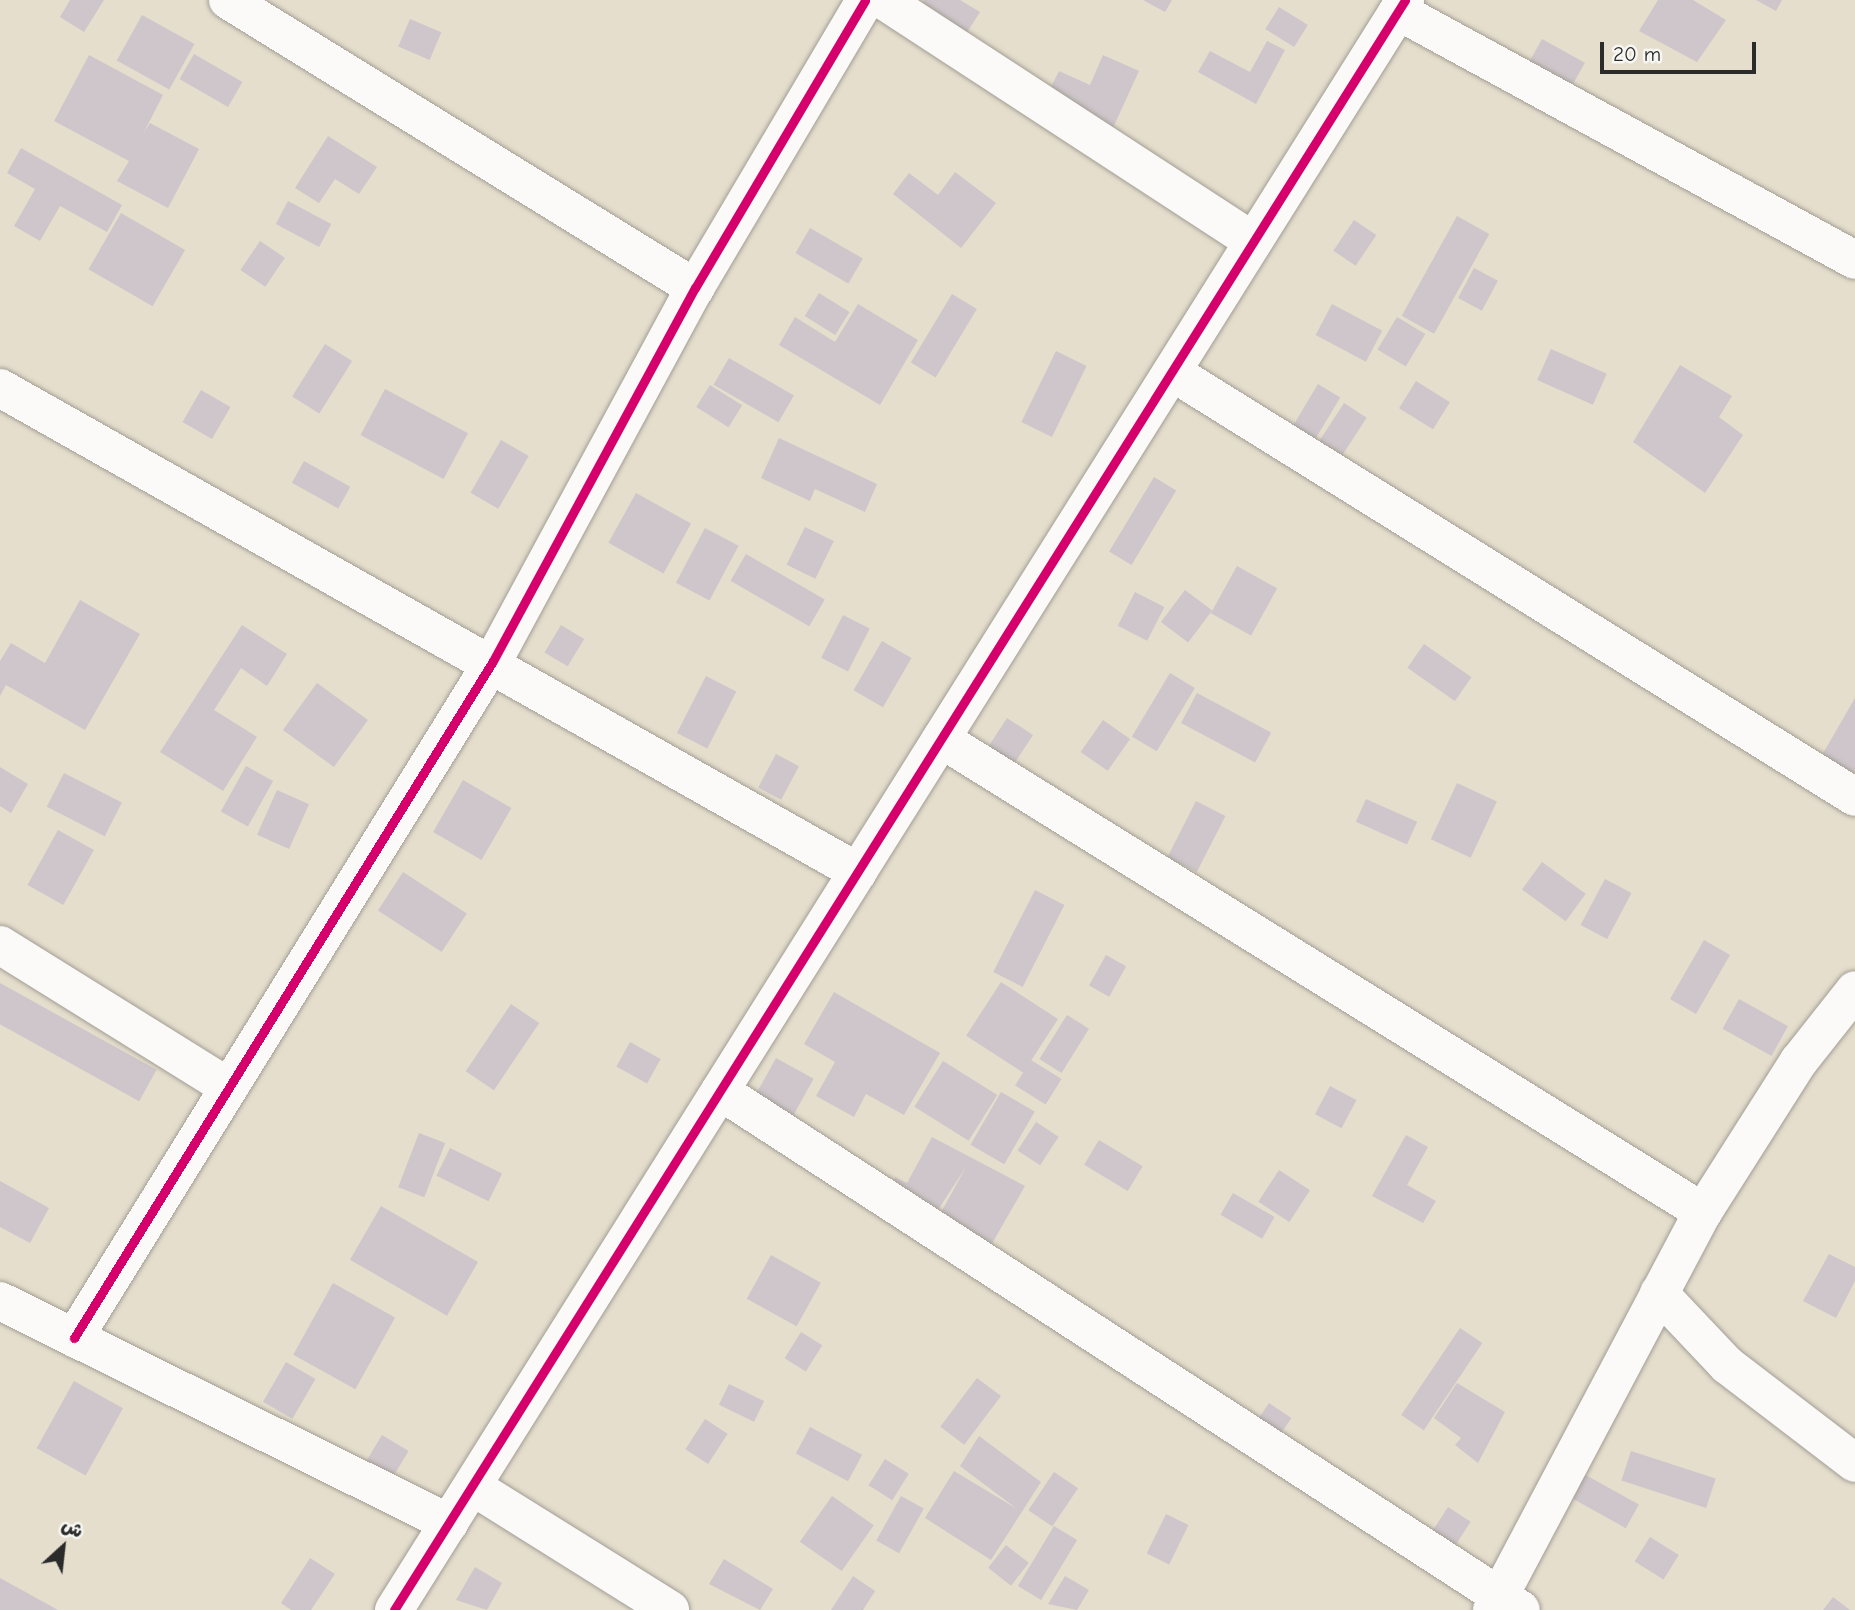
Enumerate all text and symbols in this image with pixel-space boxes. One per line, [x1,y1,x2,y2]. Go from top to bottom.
scale bar [1603,28,1759,72]
text: 20 m [1613,42,1661,66]
north arrow [28,1512,98,1582]
text: ش [58,1514,87,1543]

